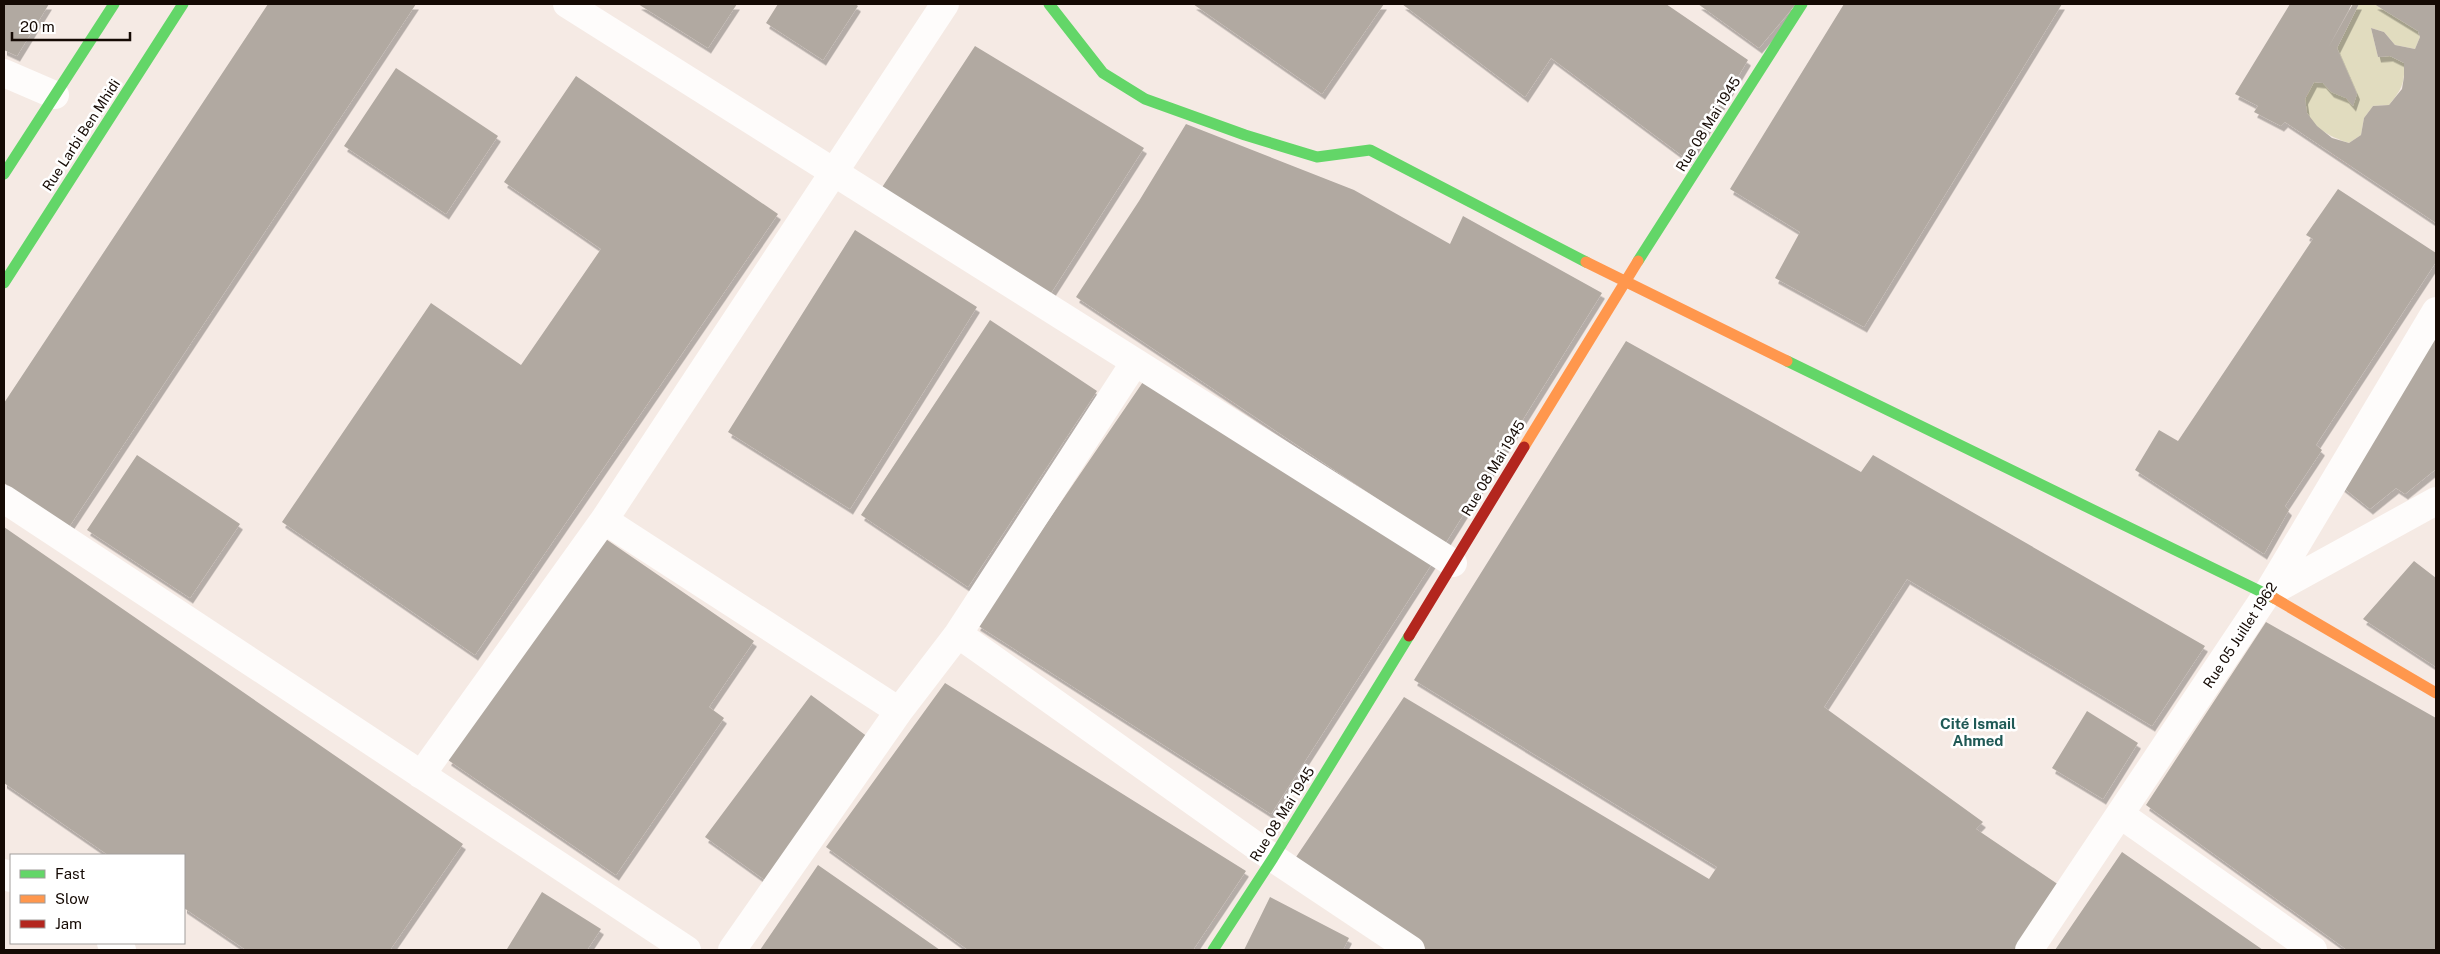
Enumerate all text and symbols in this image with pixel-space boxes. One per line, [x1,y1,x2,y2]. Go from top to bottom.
scale bar [12,10,130,42]
text: 20 m [20,18,55,35]
street label: Rue 08 Mai 1945 [1672,74,1744,174]
street label: Rue Larbi Ben Mhidi [39,76,123,194]
street label: Rue 08 Mai 1945 [1458,417,1528,519]
street label: Rue 05 Juillet 1962 [2200,579,2280,691]
district label: Cité Ismail Ahmed [1940,715,2016,749]
street label: Rue 08 Mai 1945 [1246,764,1318,864]
legend [10,854,185,944]
text: Fast [55,865,85,882]
text: Slow [55,890,90,907]
text: Jam [55,915,82,932]

